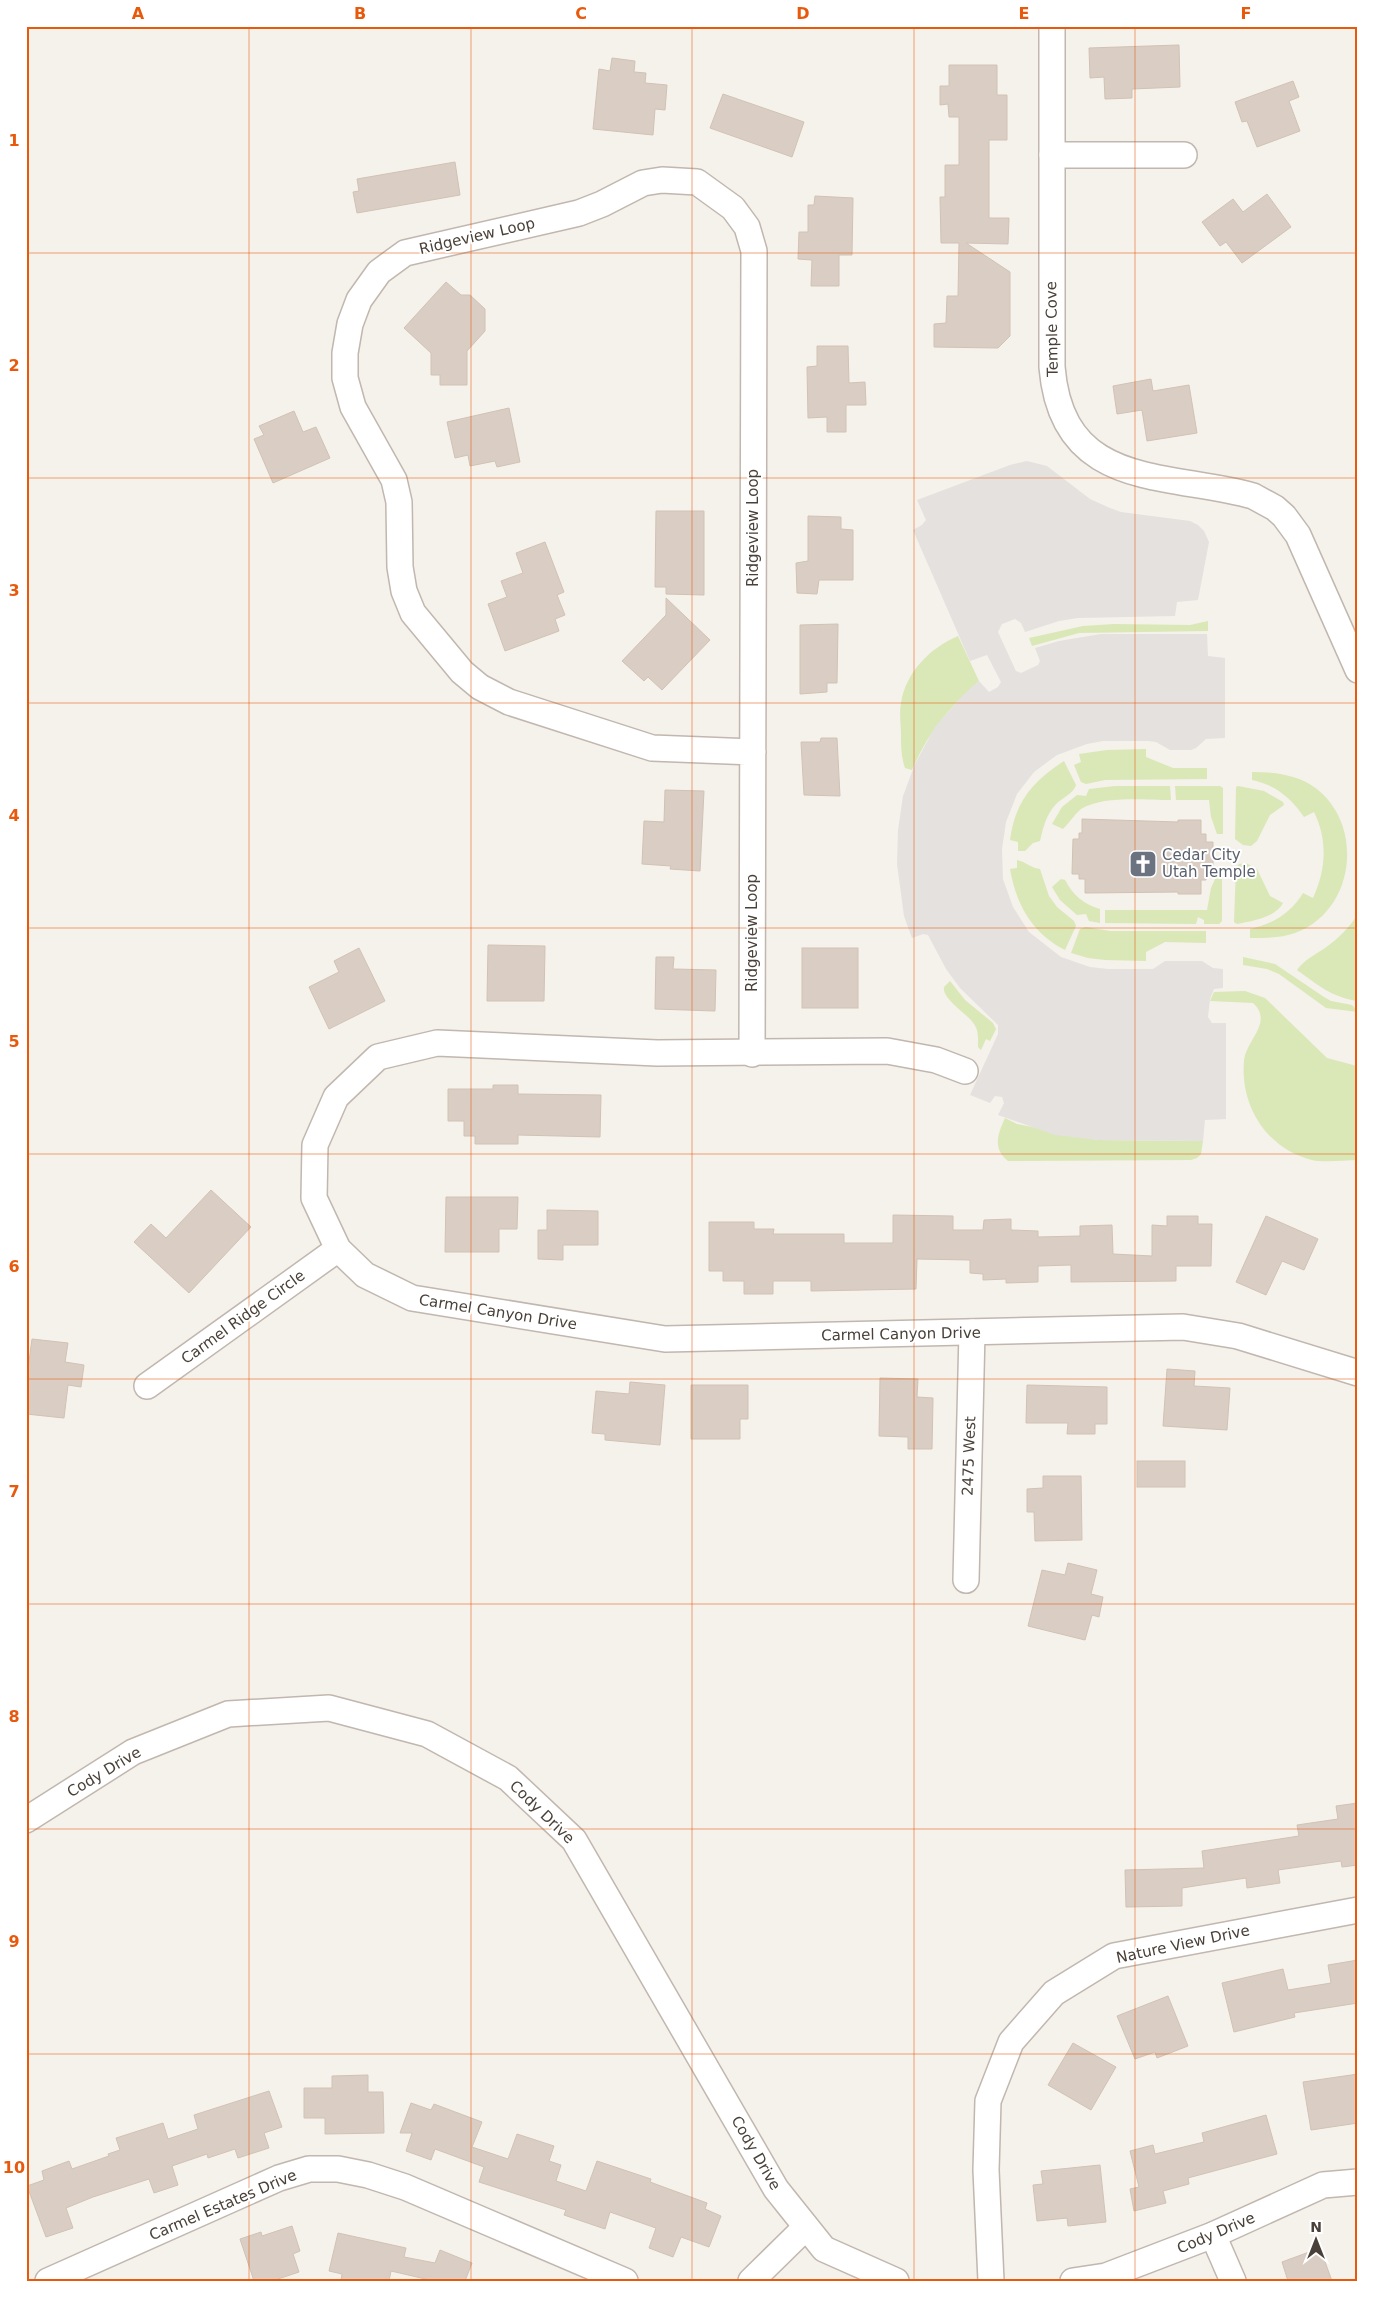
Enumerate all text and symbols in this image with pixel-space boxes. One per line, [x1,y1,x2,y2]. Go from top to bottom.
text: A [132,4,145,23]
text: B [354,4,366,23]
text: C [575,4,587,23]
text: D [796,4,810,23]
text: E [1019,4,1029,23]
text: F [1241,4,1251,23]
text: 1 [8,131,20,150]
street label: Ridgeview Loop [417,214,537,258]
street label: Temple Cove [1042,281,1062,378]
text: 2 [8,356,20,375]
street label: Ridgeview Loop [744,469,762,587]
text: 3 [8,581,20,600]
text: 4 [8,806,20,825]
place label: Cedar City Utah Temple [1162,846,1256,881]
church icon: Cedar City Utah Temple [1128,849,1158,879]
street label: Ridgeview Loop [743,874,761,992]
text: 5 [8,1032,20,1051]
text: 6 [8,1257,20,1276]
street label: Carmel Ridge Circle [178,1266,308,1368]
street label: Carmel Canyon Drive [418,1291,578,1333]
street label: Carmel Canyon Drive [821,1324,981,1344]
street label: 2475 West [959,1416,979,1496]
text: 7 [8,1482,20,1501]
text: 8 [8,1707,20,1726]
street label: Cody Drive [64,1743,144,1801]
street label: Cody Drive [506,1777,578,1847]
street label: Nature View Drive [1115,1921,1251,1967]
text: 9 [8,1932,20,1951]
street label: Cody Drive [728,2113,784,2193]
text: 10 [3,2158,25,2177]
street label: Carmel Estates Drive [147,2166,299,2244]
street label: Cody Drive [1174,2209,1258,2257]
north arrow [1292,2214,1342,2264]
text: N [1310,2219,1322,2235]

